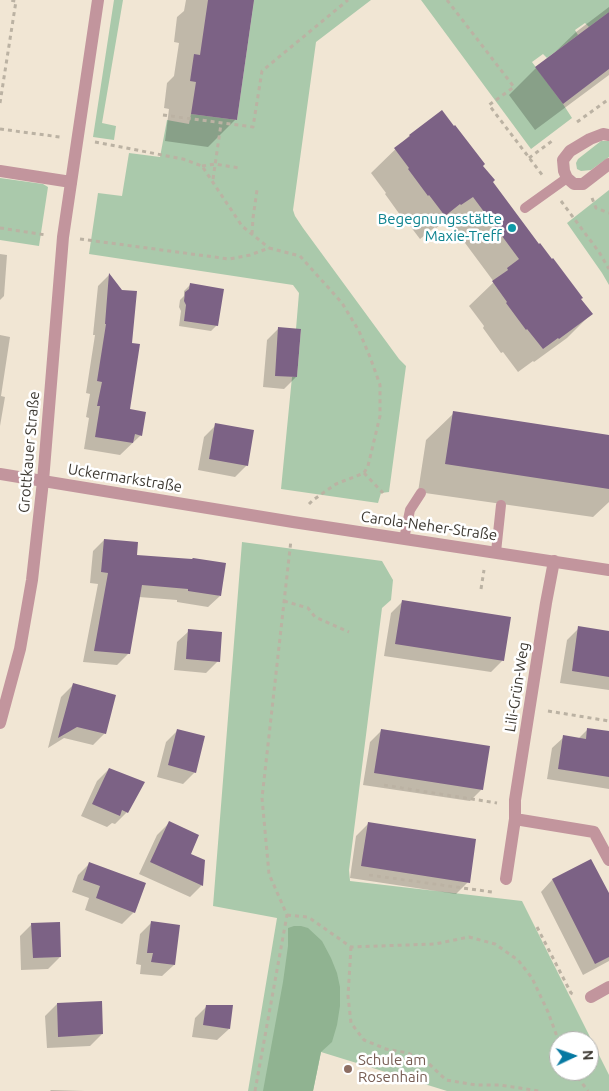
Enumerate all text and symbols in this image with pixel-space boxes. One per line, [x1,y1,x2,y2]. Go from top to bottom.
place label: Begegnungsstätte Maxie-Treff [378,210,502,245]
marker: Begegnungsstätte Maxie-Treff [506,222,518,234]
street label: Grottkauer Straße [15,391,43,513]
street label: Uckermarkstraße [67,460,183,496]
street label: Carola-Neher-Straße [360,508,498,544]
street label: Lili-Grün-Weg [501,641,533,733]
north arrow [549,1031,599,1081]
text: N [580,1050,596,1061]
place label: Schule am Rosenhain [358,1051,428,1086]
marker: Schule am Rosenhain [342,1063,354,1075]

